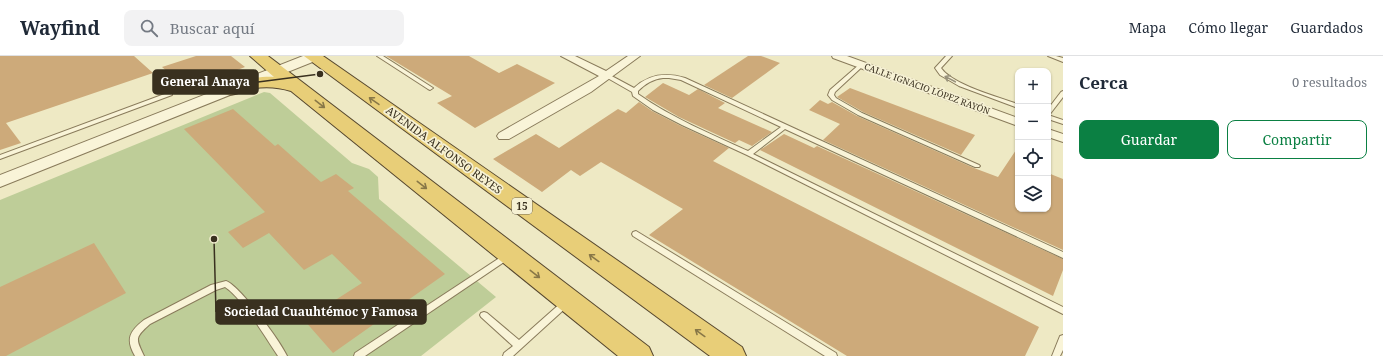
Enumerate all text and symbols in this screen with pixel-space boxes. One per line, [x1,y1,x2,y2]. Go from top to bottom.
search box [124,10,404,46]
text: Wayfind [20,15,100,41]
icon: search [138,17,160,39]
text: Buscar aquí [170,18,255,38]
text: Mapa [1129,18,1166,37]
text: Cómo llegar [1188,18,1268,37]
text: Guardados [1290,18,1363,37]
street label: CALLE IGNACIO LÓPEZ RAYÓN [862,60,992,117]
map controls [1015,68,1051,212]
button: + [1015,68,1051,104]
callout: General Anaya [153,70,258,94]
text: Cerca [1079,71,1128,94]
text: General Anaya [160,73,250,90]
text: 0 resultados [1292,73,1367,91]
one-way arrow [944,74,956,82]
one-way arrow [369,97,380,105]
one-way arrow [315,99,325,108]
street label: AVENIDA ALFONSO REYES [383,102,505,197]
button: − [1015,104,1051,140]
button: Guardar [1079,120,1219,159]
button: Compartir [1227,120,1367,159]
button: locate [1015,140,1051,176]
button: layers [1015,176,1051,212]
one-way arrow [417,180,428,189]
road number: 15 [512,198,532,214]
one-way arrow [589,254,600,262]
one-way arrow [530,269,541,278]
callout: Sociedad Cuauhtémoc y Famosa [216,300,426,324]
text: Sociedad Cuauhtémoc y Famosa [224,303,418,320]
one-way arrow [695,329,706,337]

